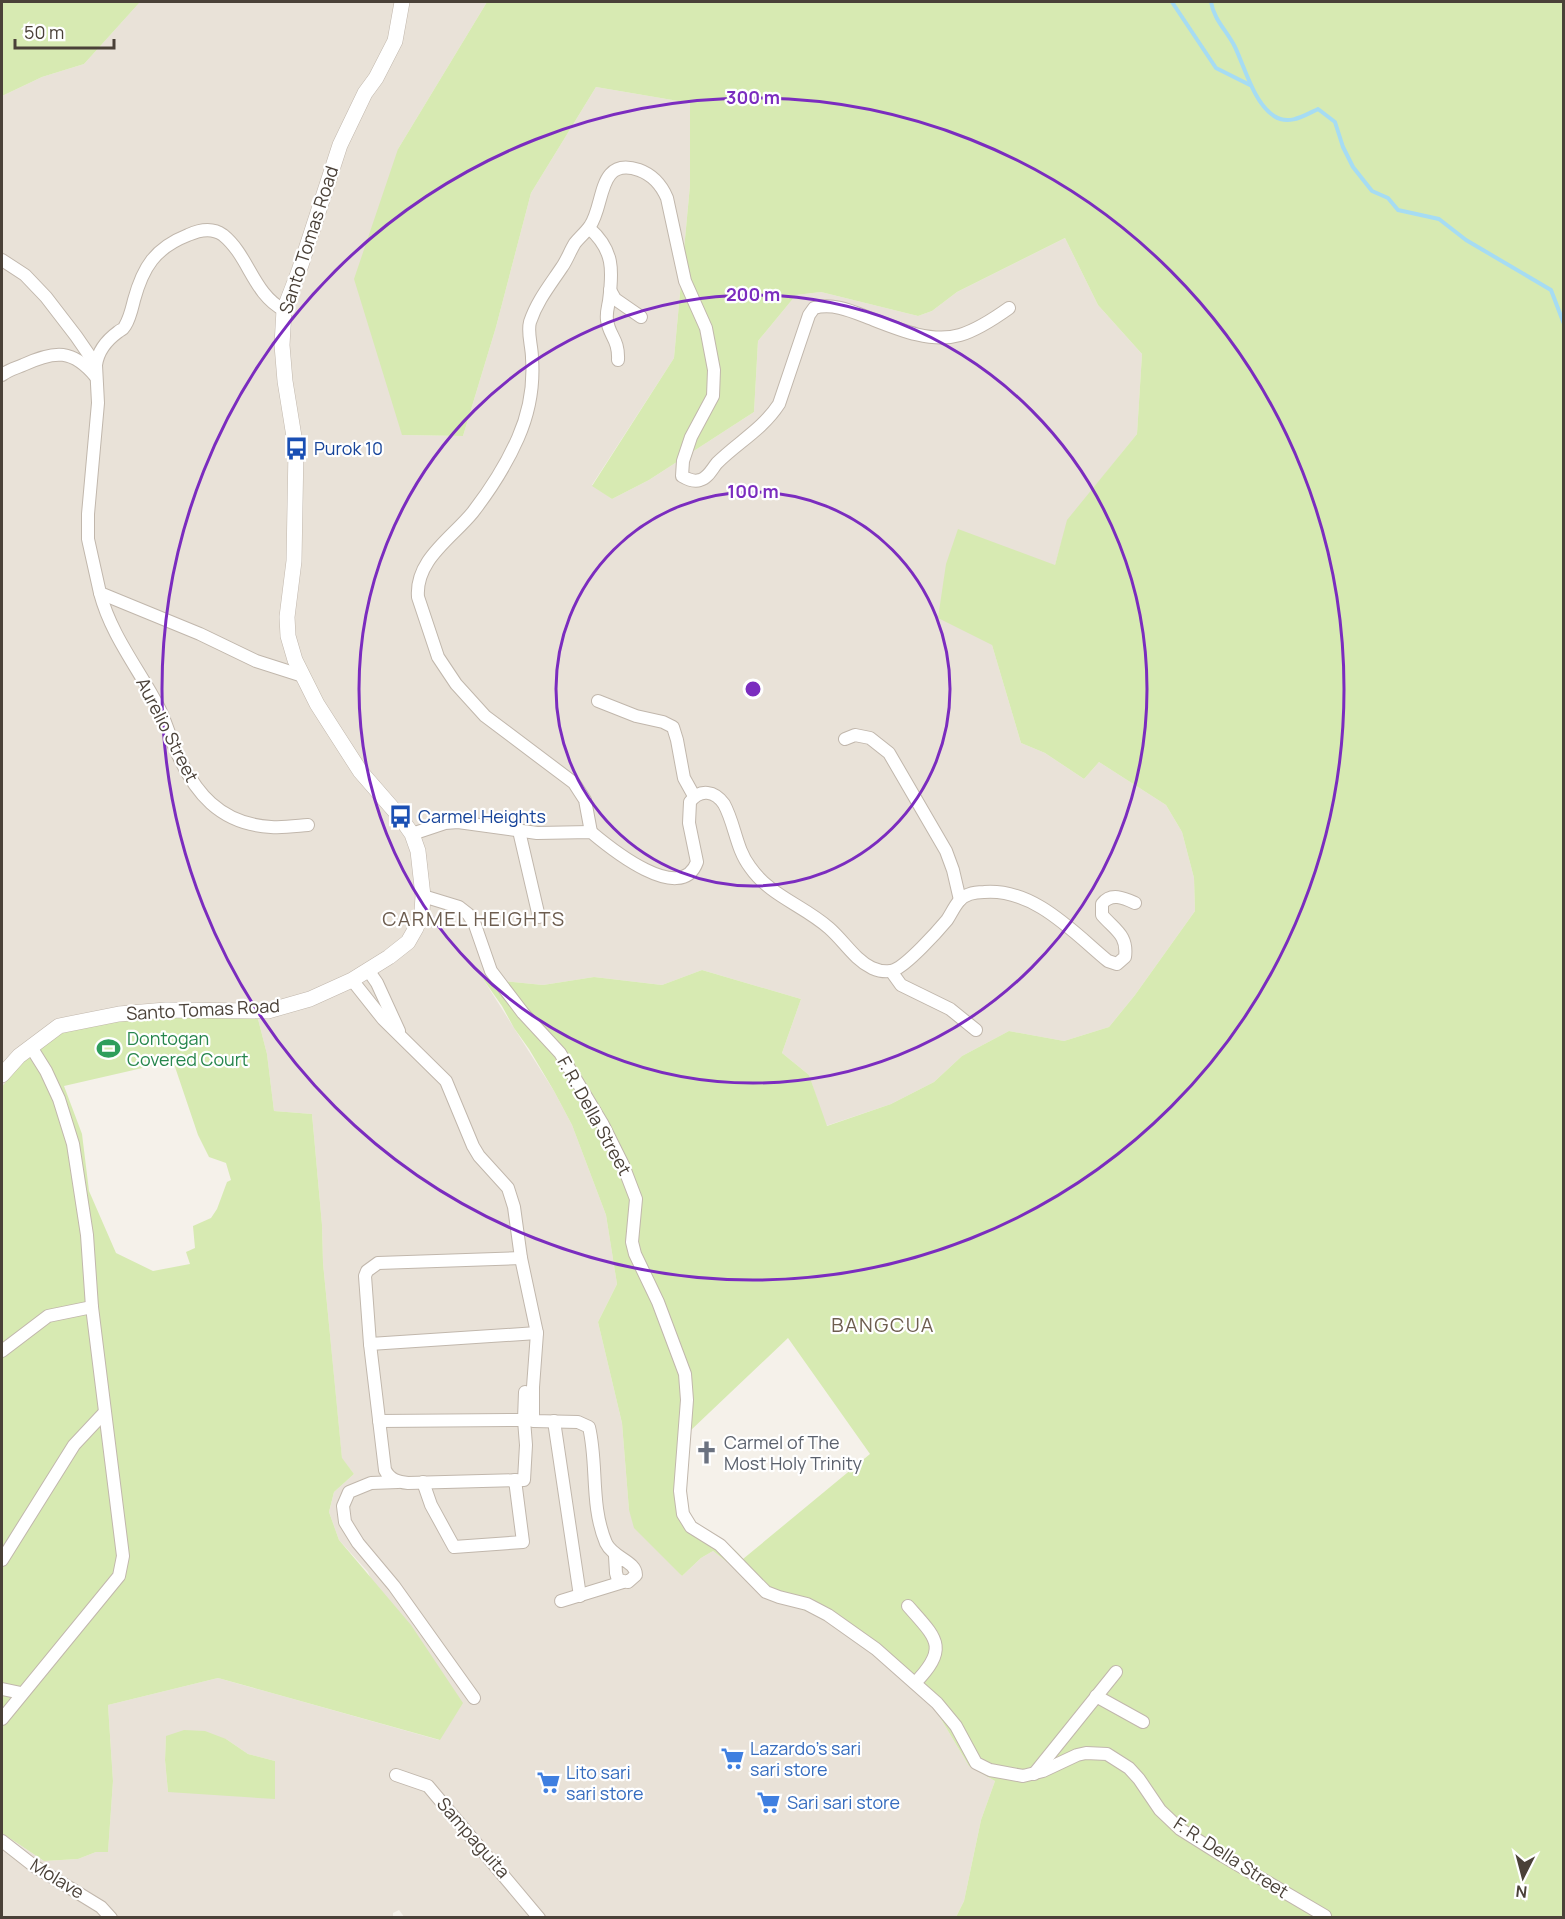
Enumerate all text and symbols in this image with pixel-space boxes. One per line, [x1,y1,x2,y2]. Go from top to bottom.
scale bar [15,12,114,50]
text: 50 m [24,20,64,44]
text: 300 m [726,85,780,109]
street label: Santo Tomas Road [273,163,343,317]
text: 200 m [726,282,780,306]
bus stop icon: Purok 10 [283,436,309,462]
place label: Purok 10 [314,436,383,460]
text: 100 m [727,479,779,503]
street label: Aurelio Street [131,673,205,786]
centre of rings [743,679,763,699]
bus stop icon: Carmel Heights [387,804,413,830]
place label: Carmel Heights [418,804,546,828]
district label: CARMEL HEIGHTS [382,905,566,932]
street label: Santo Tomas Road [126,993,280,1025]
place label: Dontogan Covered Court [127,1026,248,1071]
sports icon: Dontogan Covered Court [96,1036,122,1062]
street label: F. R. Della Street [552,1052,637,1179]
district label: BANGCUA [831,1311,935,1338]
place label: Carmel of The Most Holy Trinity [724,1430,863,1475]
church icon: Carmel of The Most Holy Trinity [693,1440,719,1466]
place label: Lazardo’s sari sari store [750,1736,861,1781]
supermarket icon: Lazardo’s sari sari store [719,1746,745,1772]
place label: Lito sari sari store [566,1760,644,1805]
supermarket icon: Lito sari sari store [535,1770,561,1796]
supermarket icon: Sari sari store [756,1790,782,1816]
place label: Sari sari store [787,1790,900,1814]
street label: Sampaguita [432,1792,516,1883]
street label: F. R. Della Street [1170,1811,1293,1903]
north arrow [1493,1847,1553,1907]
street label: Molave [26,1852,89,1904]
text: N [1515,1880,1528,1903]

